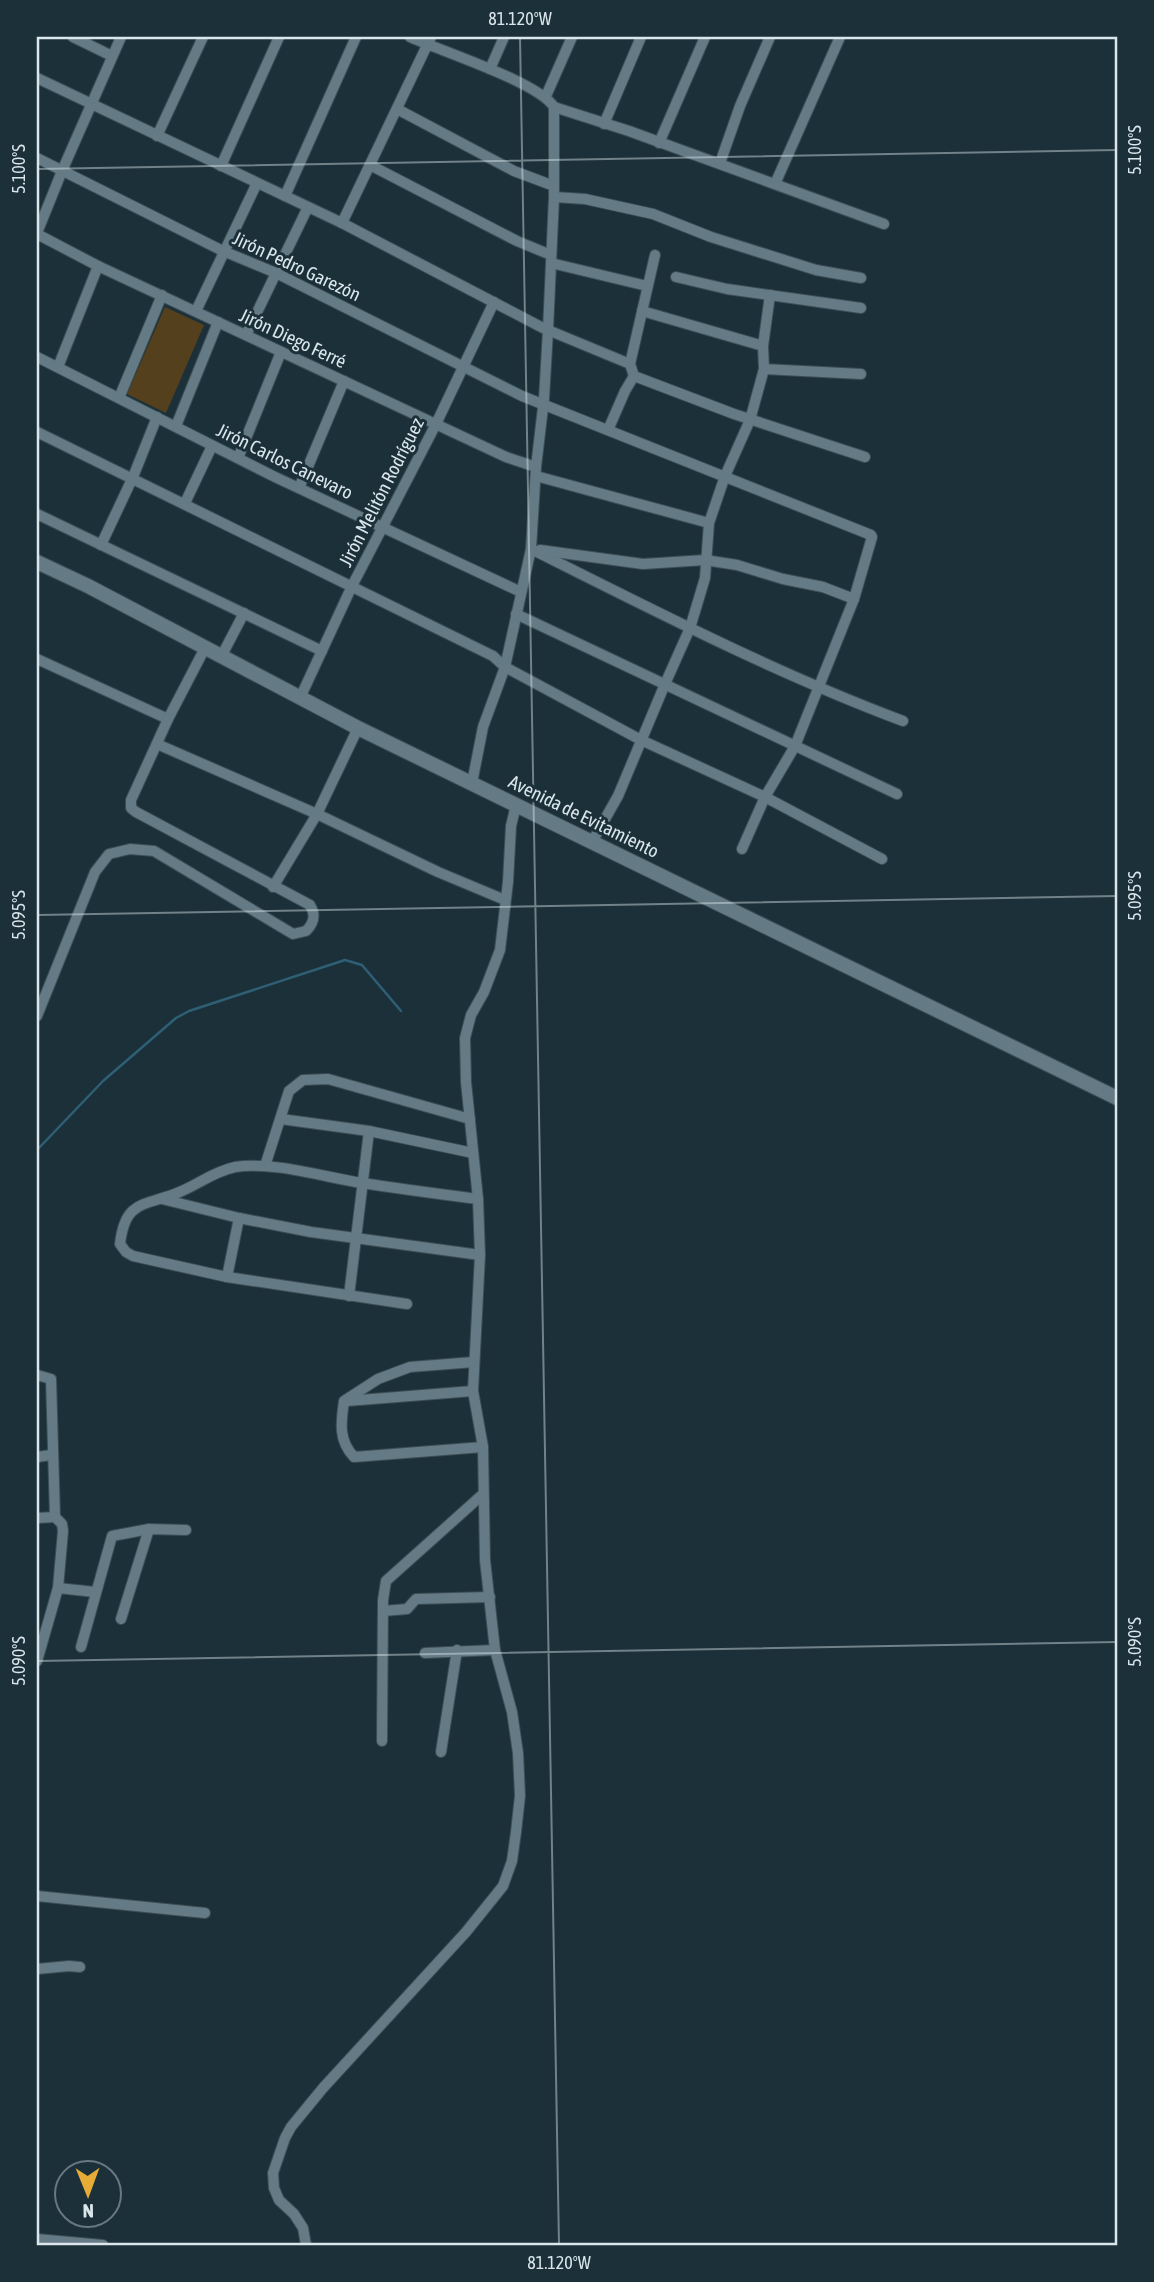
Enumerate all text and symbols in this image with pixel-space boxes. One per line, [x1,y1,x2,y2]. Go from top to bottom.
text: 81.120°W [488,8,552,29]
text: 5.100°S [1124,125,1145,175]
text: 5.100°S [8,144,29,194]
street label: Jirón Pedro Garezón [230,227,364,305]
street label: Jirón Diego Ferré [236,304,350,372]
street label: Jirón Melitón Rodríguez [334,414,428,570]
street label: Jirón Carlos Canevaro [213,418,357,504]
street label: Avenida de Evitamiento [505,770,663,862]
text: 5.095°S [1124,871,1145,921]
text: 5.095°S [8,890,29,940]
text: 5.090°S [1124,1617,1145,1667]
text: 5.090°S [8,1636,29,1686]
north arrow [52,2160,122,2230]
text: N [82,2200,94,2222]
text: 81.120°W [527,2252,591,2273]

